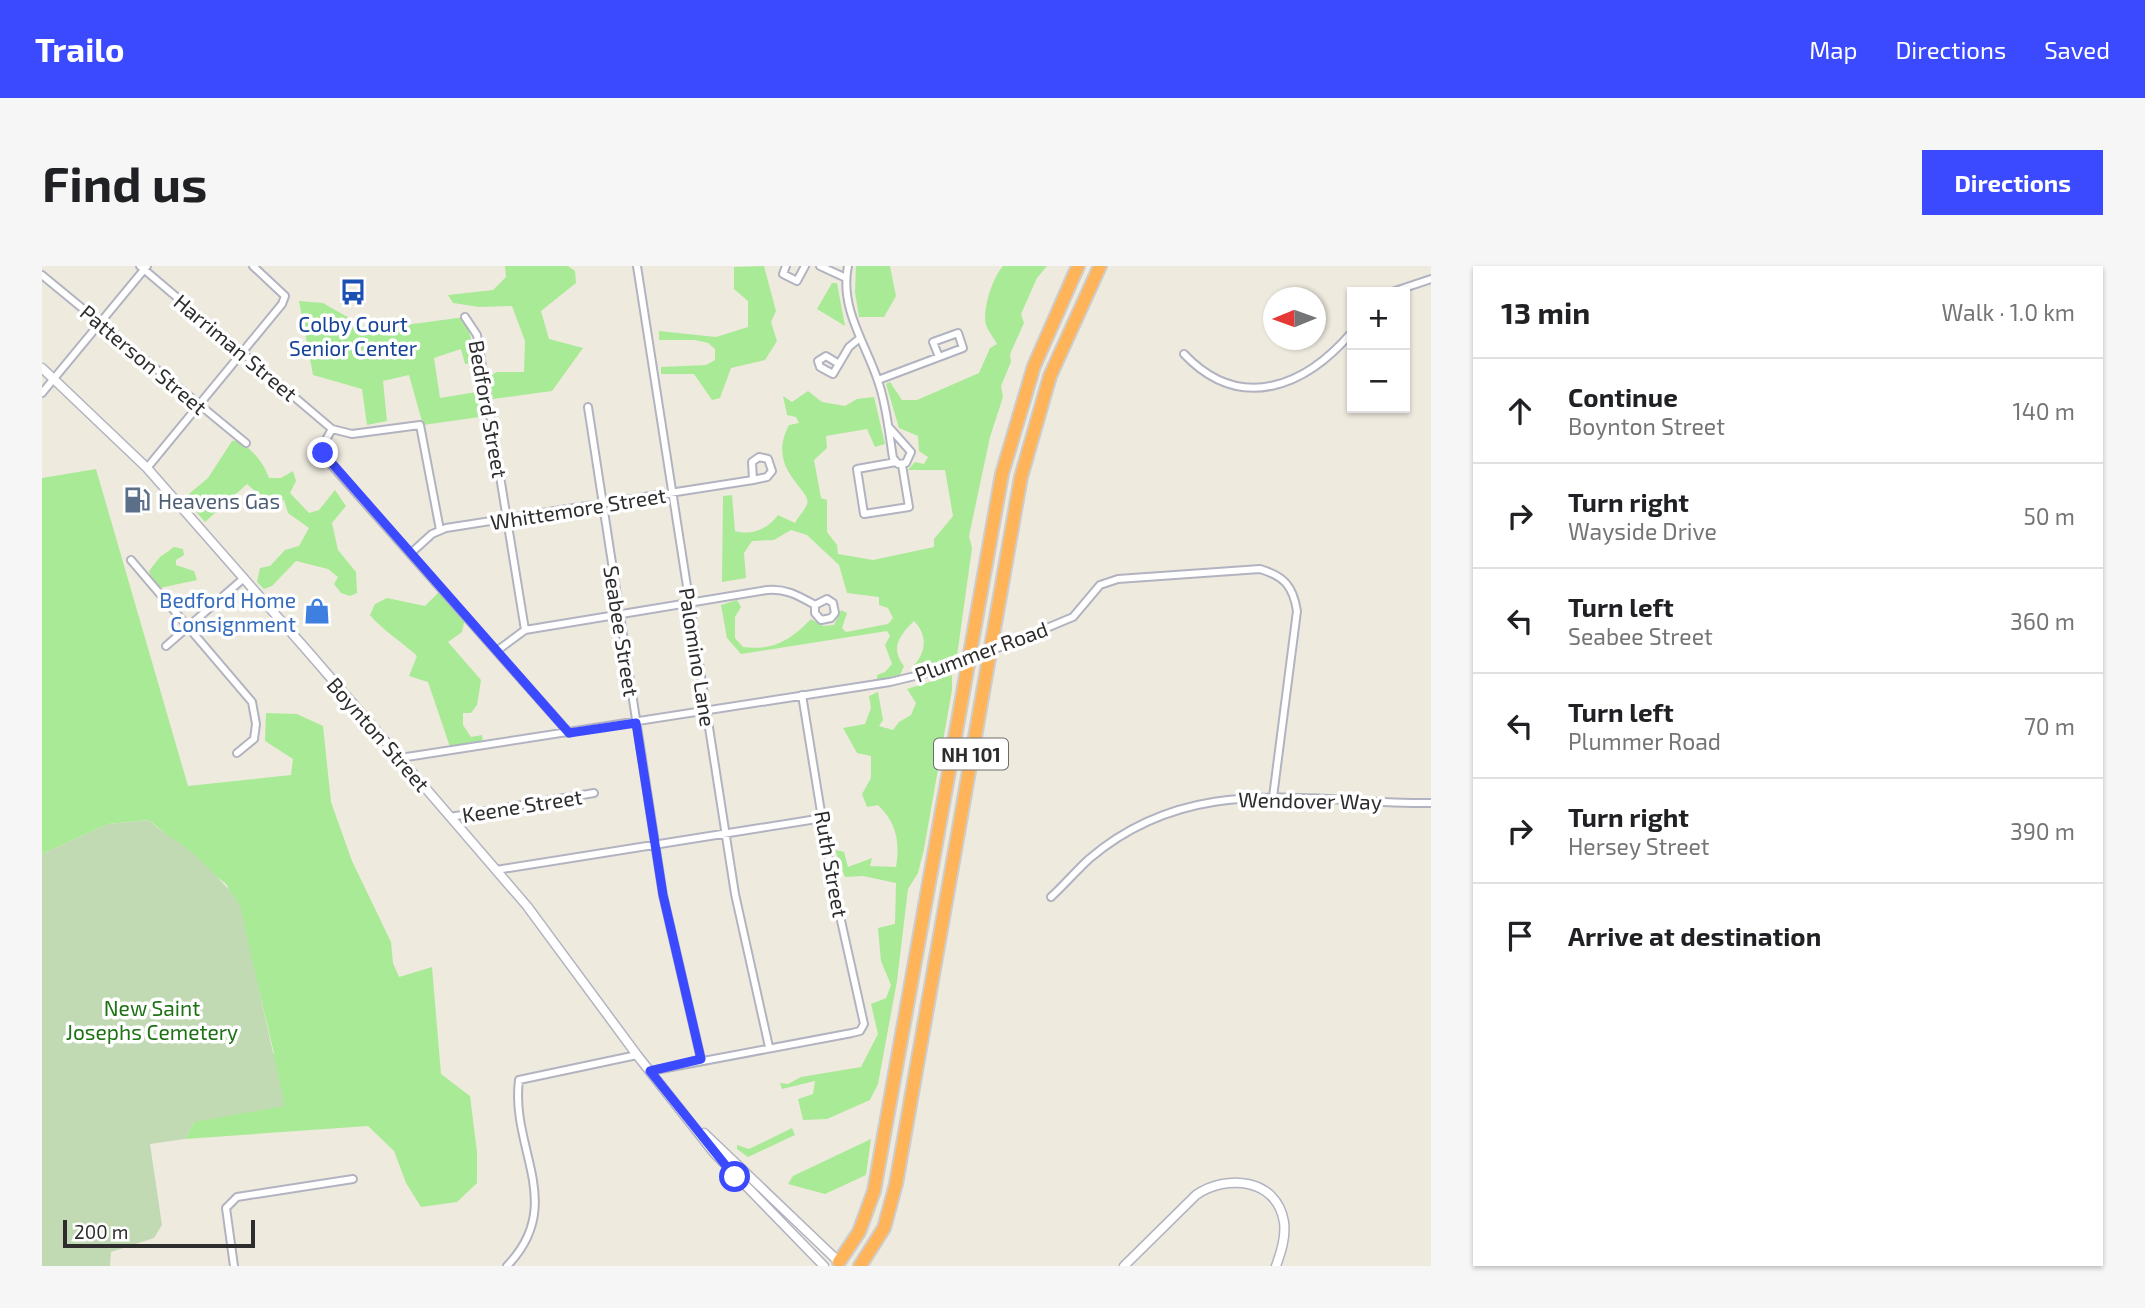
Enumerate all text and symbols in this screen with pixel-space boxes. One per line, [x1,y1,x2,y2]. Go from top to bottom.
text: Trailo [35,29,125,69]
text: Map [1809,35,1857,64]
text: Directions [1895,35,2006,64]
text: Saved [2044,35,2110,64]
button: Directions [1922,150,2103,215]
text: Find us [42,153,207,212]
bus stop icon: Colby Court Senior Center [338,277,368,307]
north arrow [1263,287,1326,350]
map controls [1347,287,1410,413]
button: + [1347,287,1410,350]
street label: Harriman Street [169,288,303,406]
text: 13 min [1501,294,1590,330]
text: Walk · 1.0 km [1942,298,2075,326]
street label: Patterson Street [76,299,212,419]
place label: Colby Court Senior Center [289,311,418,360]
street label: Bedford Street [465,338,513,480]
button: − [1347,350,1410,413]
text: Continue [1568,381,1678,412]
icon: ahead [1501,392,1539,430]
text: 140 m [2013,397,2075,425]
text: Boynton Street [1568,412,1725,440]
route end [307,437,338,468]
street label: Whittemore Street [488,482,668,534]
fuel station icon: Heavens Gas [122,485,152,515]
text: Turn right [1568,486,1689,517]
place label: Heavens Gas [158,488,280,513]
icon: right [1501,497,1539,535]
text: 50 m [2024,502,2075,530]
text: Wayside Drive [1568,517,1717,545]
street label: Seabee Street [599,564,645,698]
street label: Palomino Lane [675,586,721,728]
place label: Bedford Home Consignment [159,587,296,636]
text: Turn left [1568,591,1674,622]
shop icon: Bedford Home Consignment [302,596,332,626]
icon: left [1501,602,1539,640]
text: 360 m [2010,607,2075,635]
street label: Plummer Road [911,615,1051,687]
text: Seabee Street [1568,622,1713,650]
street label: Boynton Street [323,672,435,796]
text: Turn left [1568,696,1674,727]
icon: left [1501,707,1539,745]
text: 70 m [2024,712,2075,740]
text: Plummer Road [1568,727,1721,755]
road number: NH 101 [934,738,1008,769]
street label: Keene Street [460,783,584,827]
street label: Wendover Way [1238,786,1382,814]
text: Turn right [1568,801,1689,832]
street label: Ruth Street [810,809,854,919]
icon: right [1501,812,1539,850]
text: 390 m [2010,817,2075,845]
text: Hersey Street [1568,832,1710,860]
icon: arrive [1501,917,1539,955]
text: Arrive at destination [1568,920,1821,951]
park label: New Saint Josephs Cemetery [66,995,238,1044]
route start [719,1161,750,1192]
scale bar [63,1217,256,1249]
text: 200 m [74,1220,128,1243]

